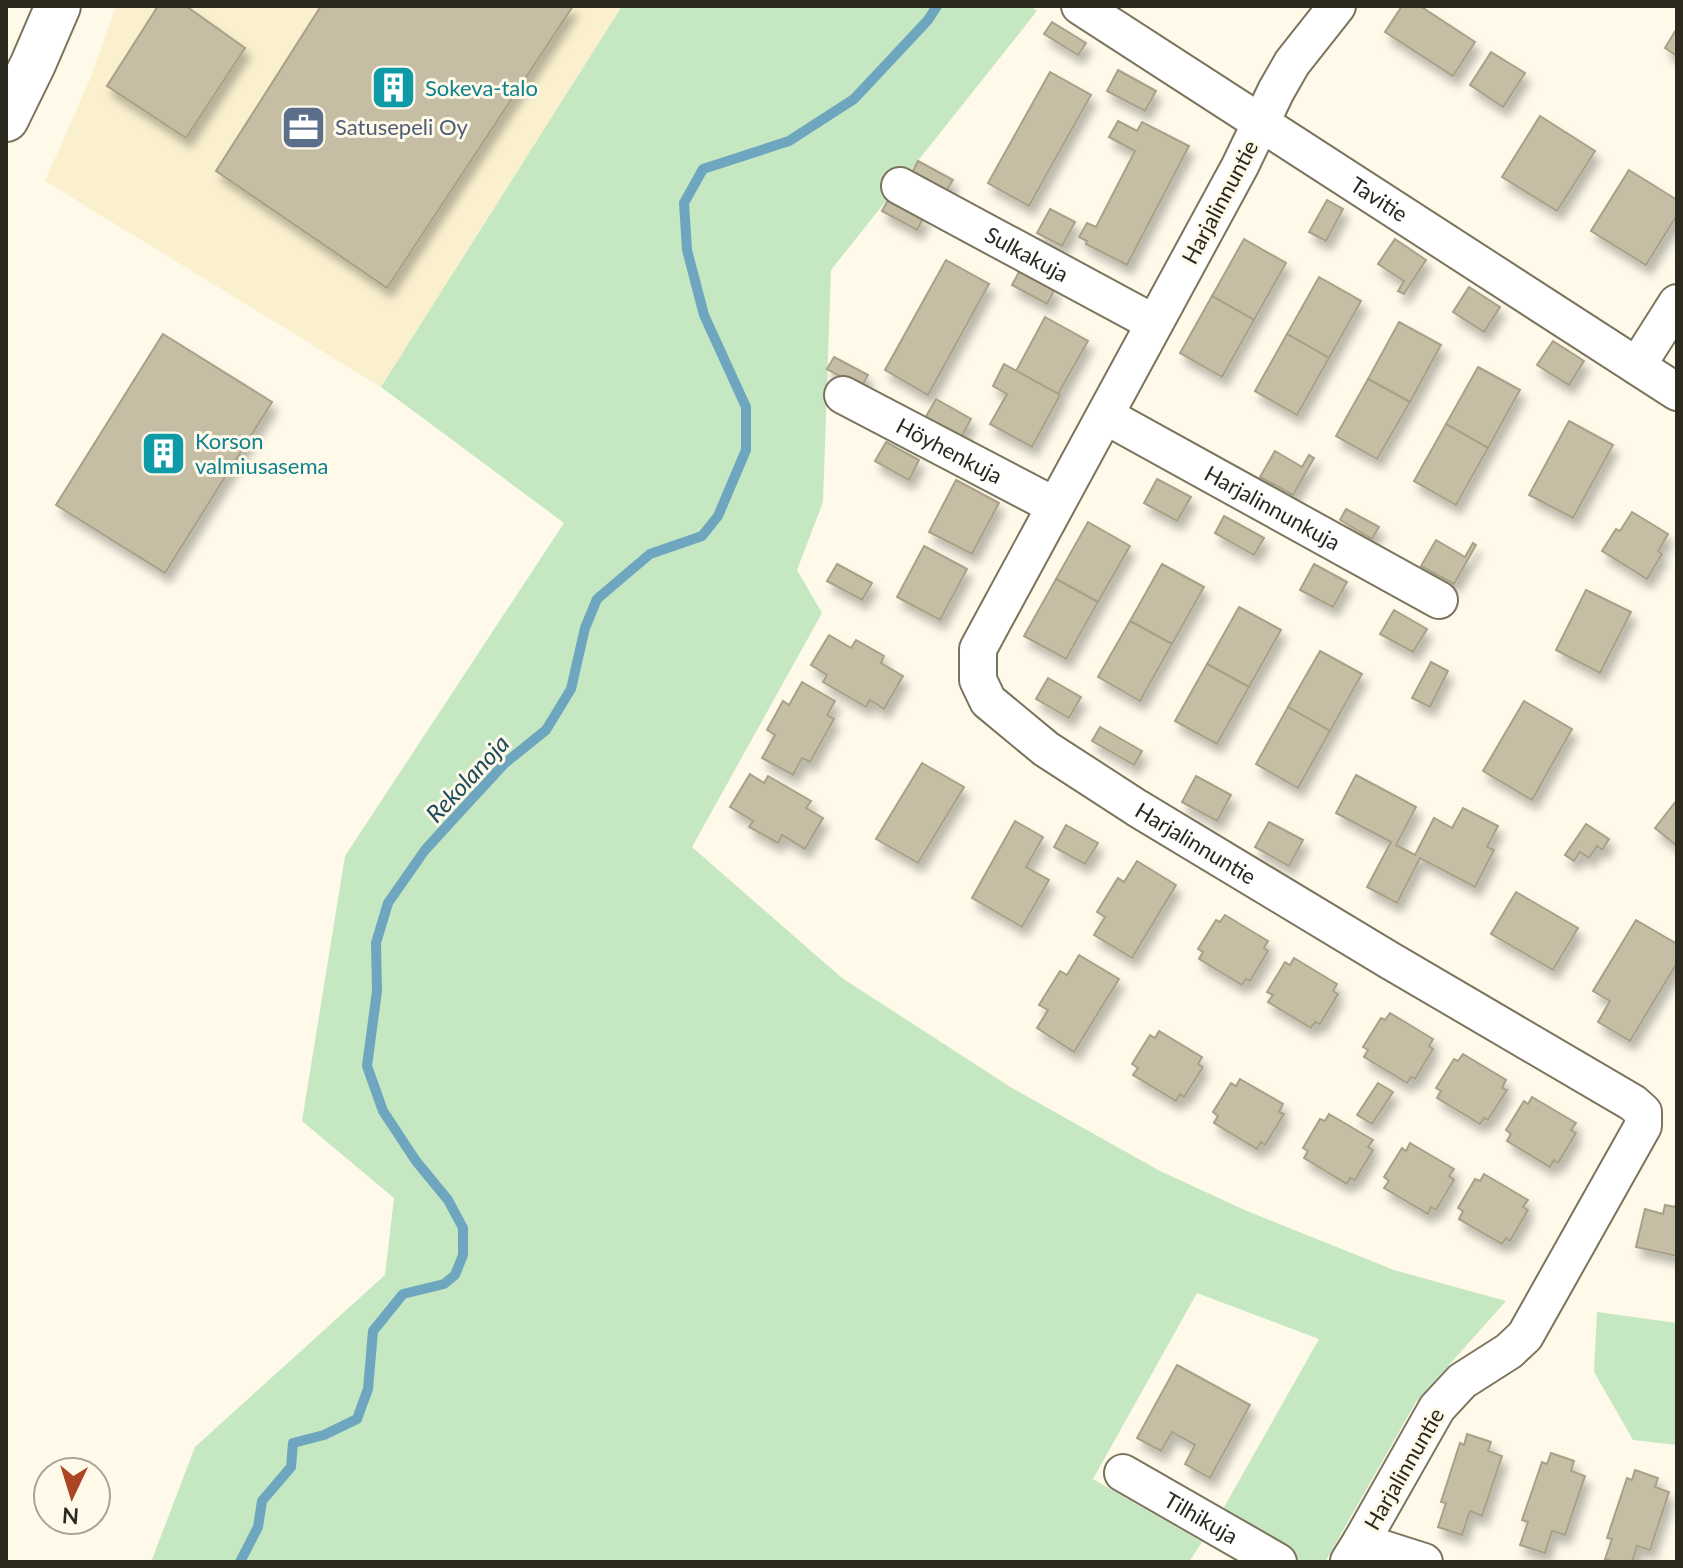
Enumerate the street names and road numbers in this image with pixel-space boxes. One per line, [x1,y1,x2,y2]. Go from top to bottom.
street label: Harjalinnuntie [1176,135,1263,268]
street label: Tavitie [1345,170,1413,227]
street label: Sulkakuja [981,220,1073,287]
street label: Höyhenkuja [892,411,1007,489]
street label: Harjalinnunkuja [1200,459,1345,556]
street label: Harjalinnuntie [1131,796,1261,890]
street label: Harjalinnuntie [1358,1403,1449,1534]
street label: Tilhikuja [1160,1486,1243,1549]

